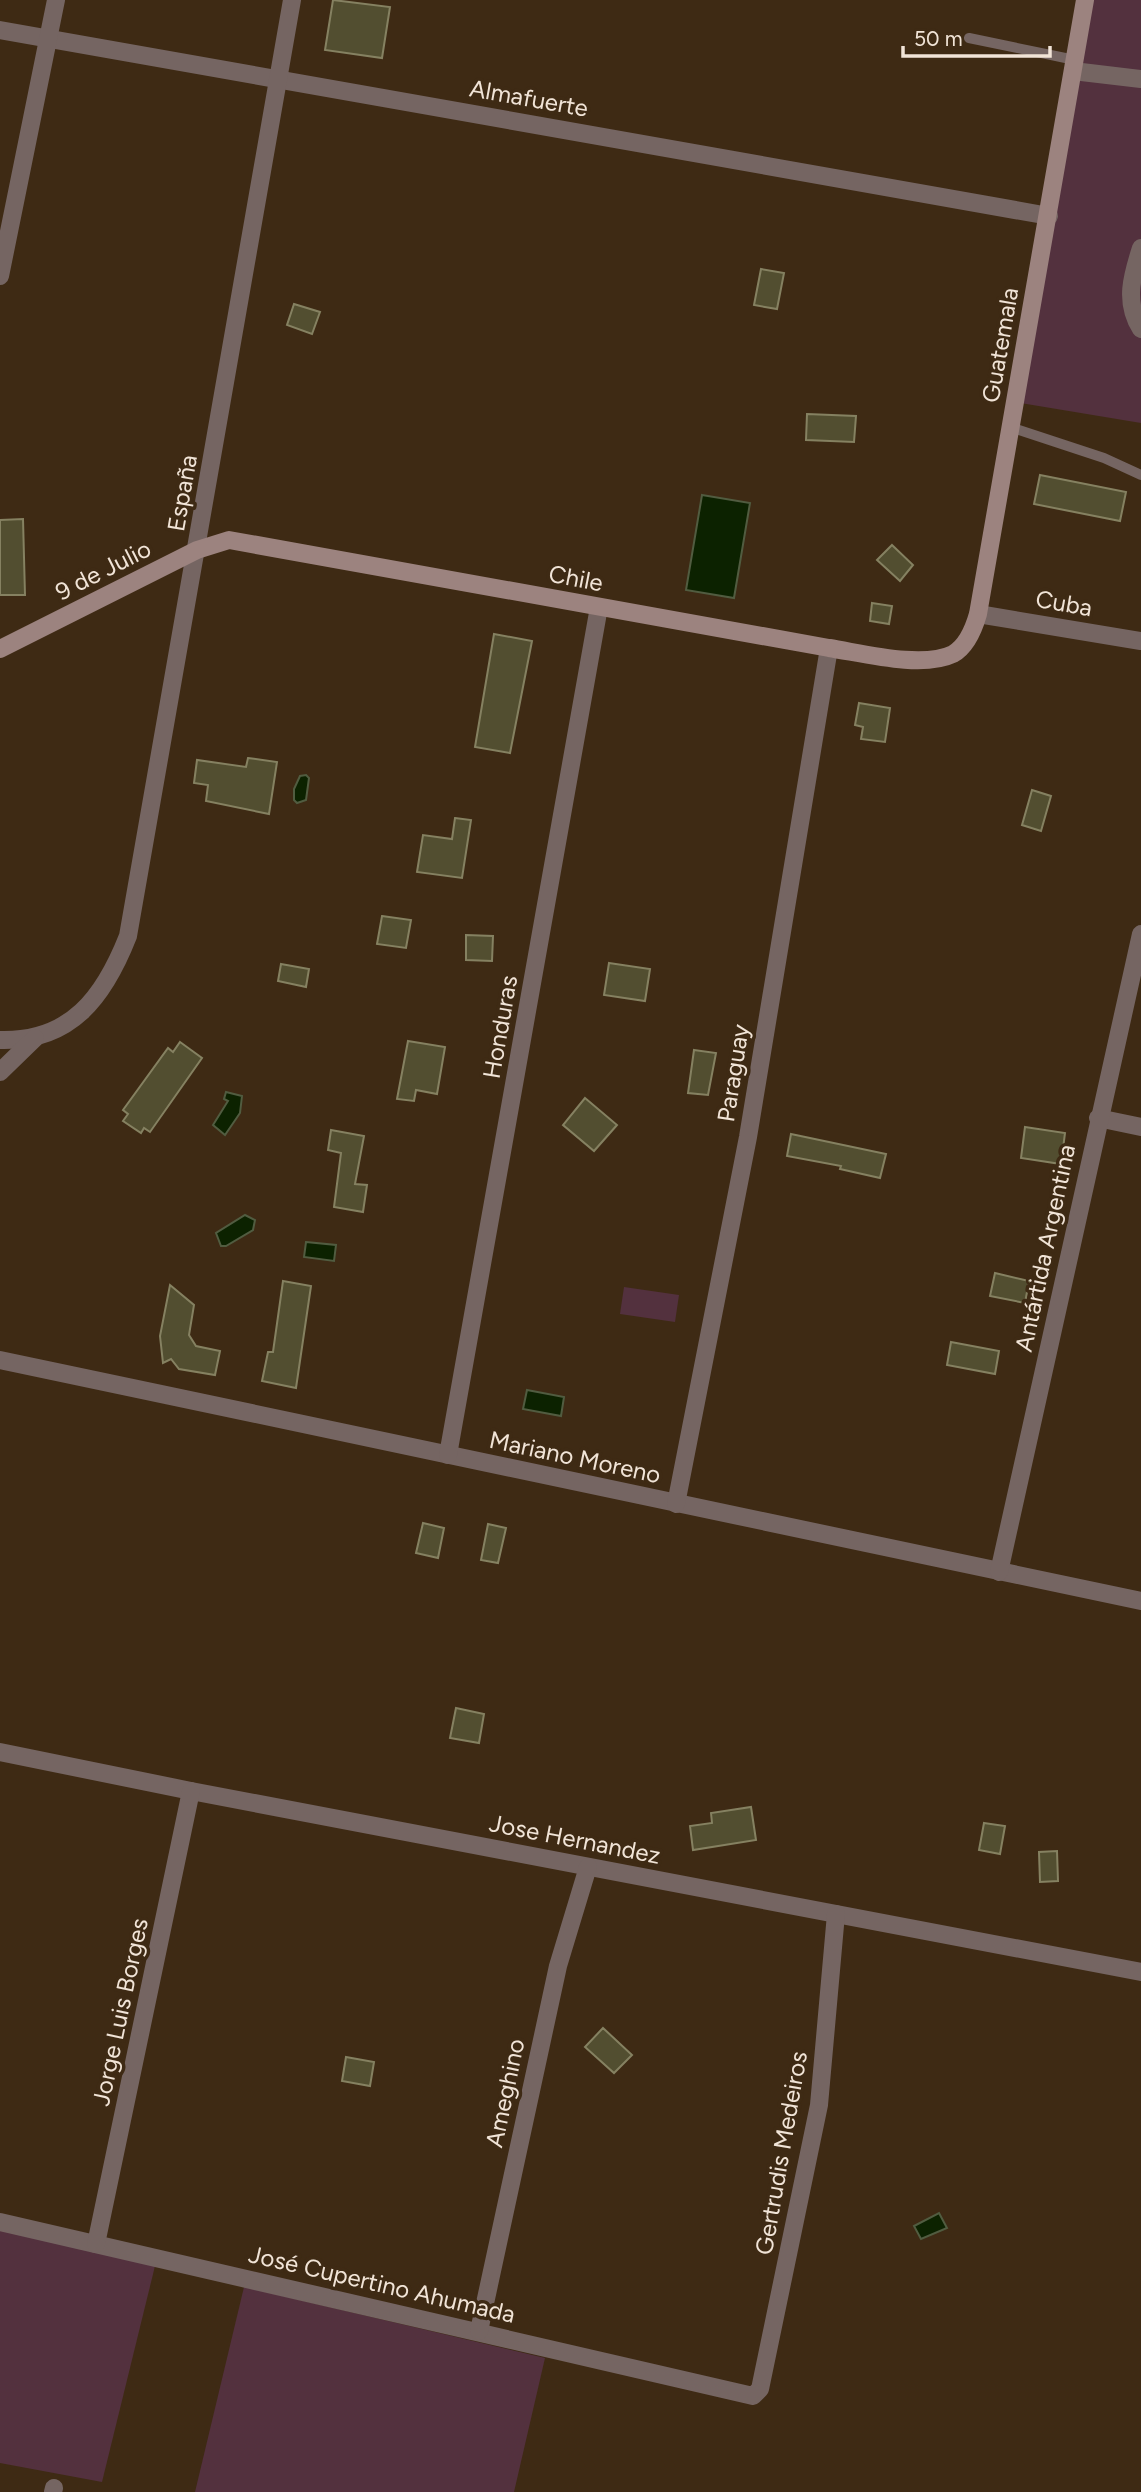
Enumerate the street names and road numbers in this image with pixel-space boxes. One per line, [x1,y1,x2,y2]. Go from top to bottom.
street label: Almafuerte [468,73,590,123]
street label: Guatemala [976,285,1024,405]
street label: España [161,452,203,534]
street label: 9 de Julio [50,534,156,606]
street label: Chile [546,559,606,597]
street label: Cuba [1033,584,1095,622]
street label: Honduras [477,973,523,1081]
street label: Paraguay [711,1022,755,1124]
street label: Antártida Argentina [1009,1142,1081,1354]
street label: Mariano Moreno [487,1425,663,1489]
street label: Jose Hernandez [487,1808,663,1870]
street label: Jorge Luis Borges [86,1916,154,2108]
street label: Ameghino [479,2036,531,2150]
street label: Gertrudis Medeiros [749,2049,813,2257]
street label: José Cupertino Ahumada [246,2239,518,2329]

